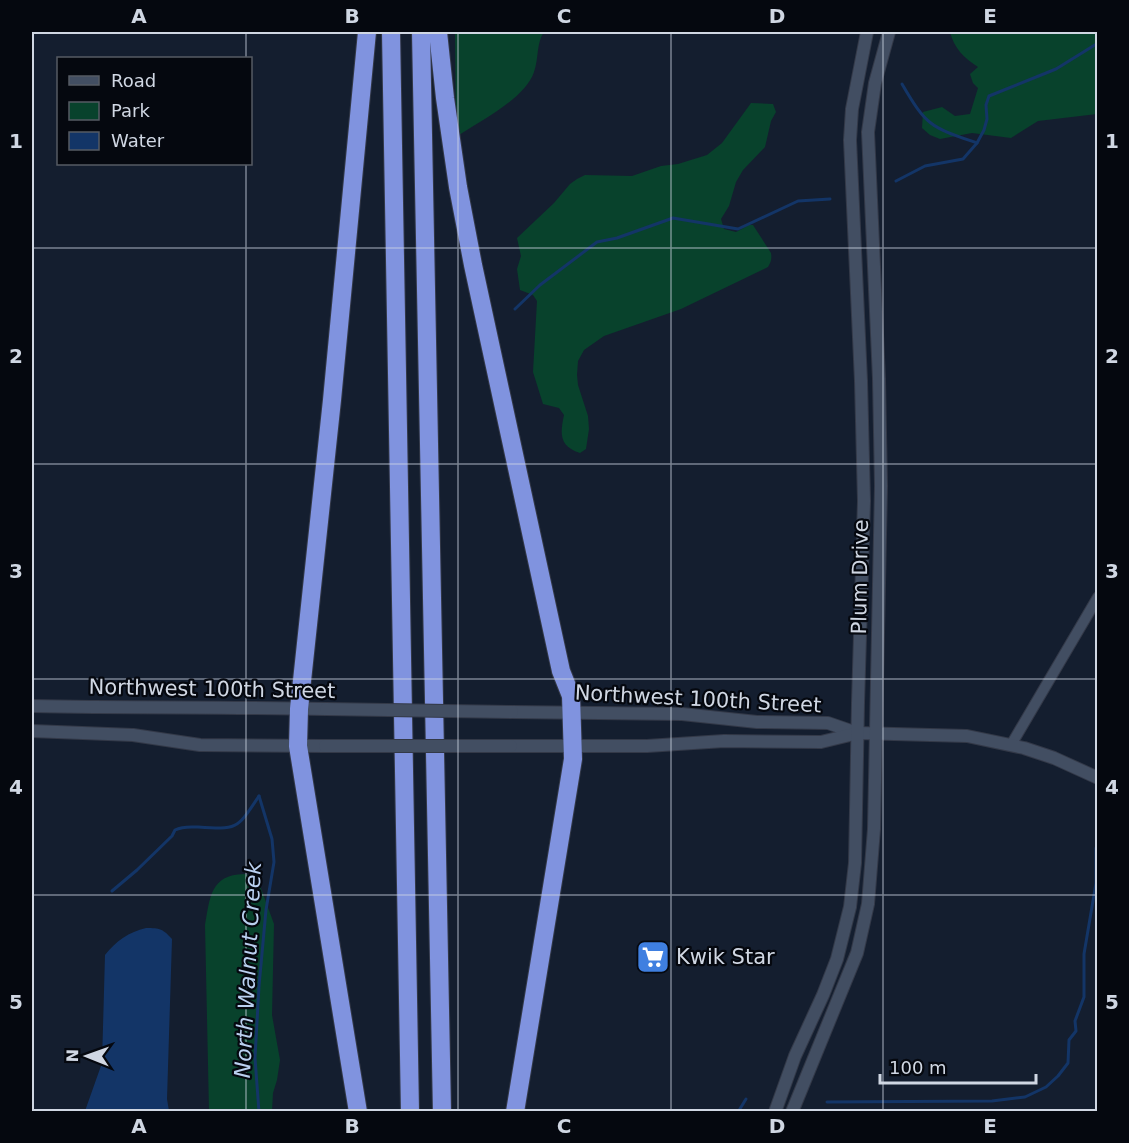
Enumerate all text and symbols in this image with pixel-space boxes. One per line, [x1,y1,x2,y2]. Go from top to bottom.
text: A [131,4,147,28]
text: B [344,4,360,28]
text: C [557,4,571,28]
text: D [769,4,785,28]
text: E [983,4,997,28]
legend [57,57,252,165]
text: Road [111,70,156,91]
text: Park [111,100,150,121]
text: 1 [9,129,23,153]
text: 1 [1105,129,1119,153]
text: Water [111,130,165,151]
text: 2 [9,344,23,368]
text: 2 [1105,344,1119,368]
street label: Plum Drive [847,519,873,635]
text: 3 [9,559,23,583]
text: 3 [1105,559,1119,583]
street label: Northwest 100th Street [88,675,336,703]
street label: Northwest 100th Street [574,681,822,717]
text: 4 [9,775,23,799]
text: 4 [1105,775,1119,799]
water label: North Walnut Creek [230,860,266,1079]
supermarket icon: Kwik Star [635,939,671,975]
place label: Kwik Star [676,945,775,969]
text: 5 [9,990,23,1014]
text: 5 [1105,990,1119,1014]
north arrow [57,1026,117,1086]
scale bar [880,1047,1036,1085]
text: N [63,1049,82,1063]
text: 100 m [889,1057,947,1078]
text: A [131,1114,147,1138]
text: B [344,1114,360,1138]
text: C [557,1114,571,1138]
text: D [769,1114,785,1138]
text: E [983,1114,997,1138]

